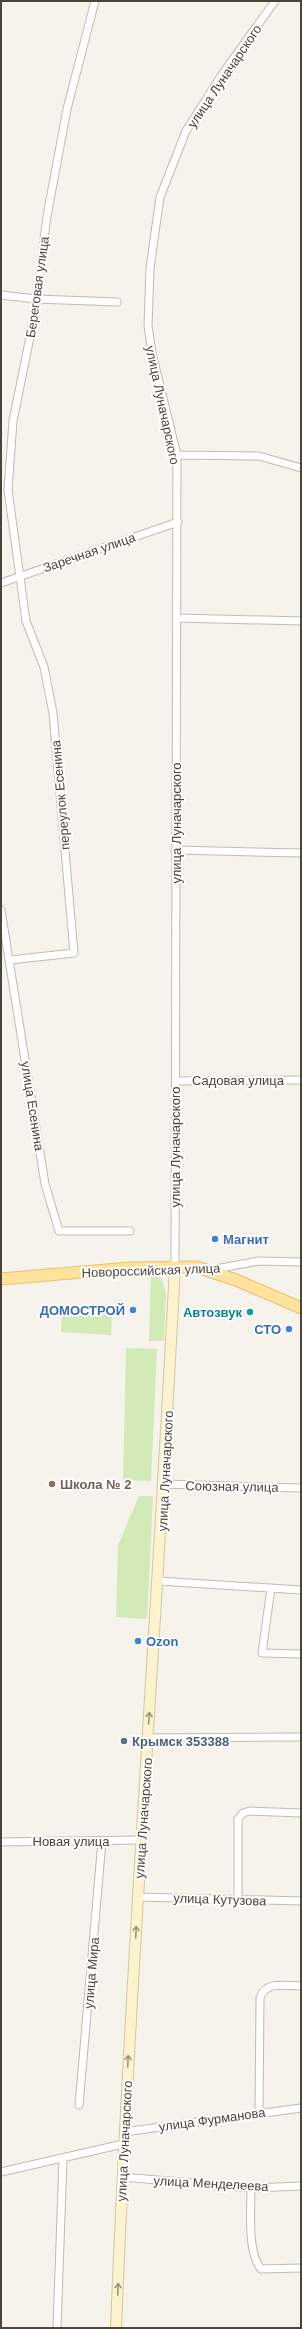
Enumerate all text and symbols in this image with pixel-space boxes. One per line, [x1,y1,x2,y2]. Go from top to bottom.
street label: улица Луначарского [184,22,265,131]
street label: Береговая улица [23,235,52,339]
street label: улица Луначарского [143,344,182,466]
street label: Заречная улица [41,529,138,575]
street label: переулок Есенина [48,739,73,850]
street label: улица Луначарского [169,762,184,884]
street label: улица Есенина [18,1060,47,1153]
street label: Садовая улица [192,1073,285,1088]
street label: улица Луначарского [168,1086,183,1208]
place label: Магнит [223,1232,269,1247]
marker: Магнит [210,1234,220,1244]
street label: Новороссийская улица [81,1261,221,1280]
place label: ДОМОСТРОЙ [40,1303,125,1318]
marker: ДОМОСТРОЙ [128,1305,138,1315]
place label: Автозвук [183,1305,242,1320]
marker: Автозвук [245,1307,255,1317]
place label: СТО [254,1322,281,1337]
marker: СТО [284,1324,294,1334]
street label: улица Луначарского [155,1410,176,1532]
place label: Школа № 2 [60,1477,131,1492]
street label: Союзная улица [185,1478,279,1495]
marker: Школа № 2 [47,1479,57,1489]
place label: Ozon [146,1634,179,1649]
marker: Ozon [133,1636,143,1646]
one-way arrow [146,1712,153,1725]
place label: Крымск 353388 [132,1734,229,1749]
marker: Крымск 353388 [119,1736,129,1746]
street label: улица Луначарского [132,1757,155,1879]
street label: Новая улица [33,1834,110,1849]
street label: улица Кутузова [173,1890,268,1909]
one-way arrow [132,1926,140,1939]
street label: улица Мира [81,1936,102,2010]
one-way arrow [124,2055,132,2068]
street label: улица Луначарского [114,2080,135,2202]
street label: улица Фурманова [158,2104,267,2134]
street label: улица Менделеева [153,2173,270,2194]
one-way arrow [114,2283,121,2296]

